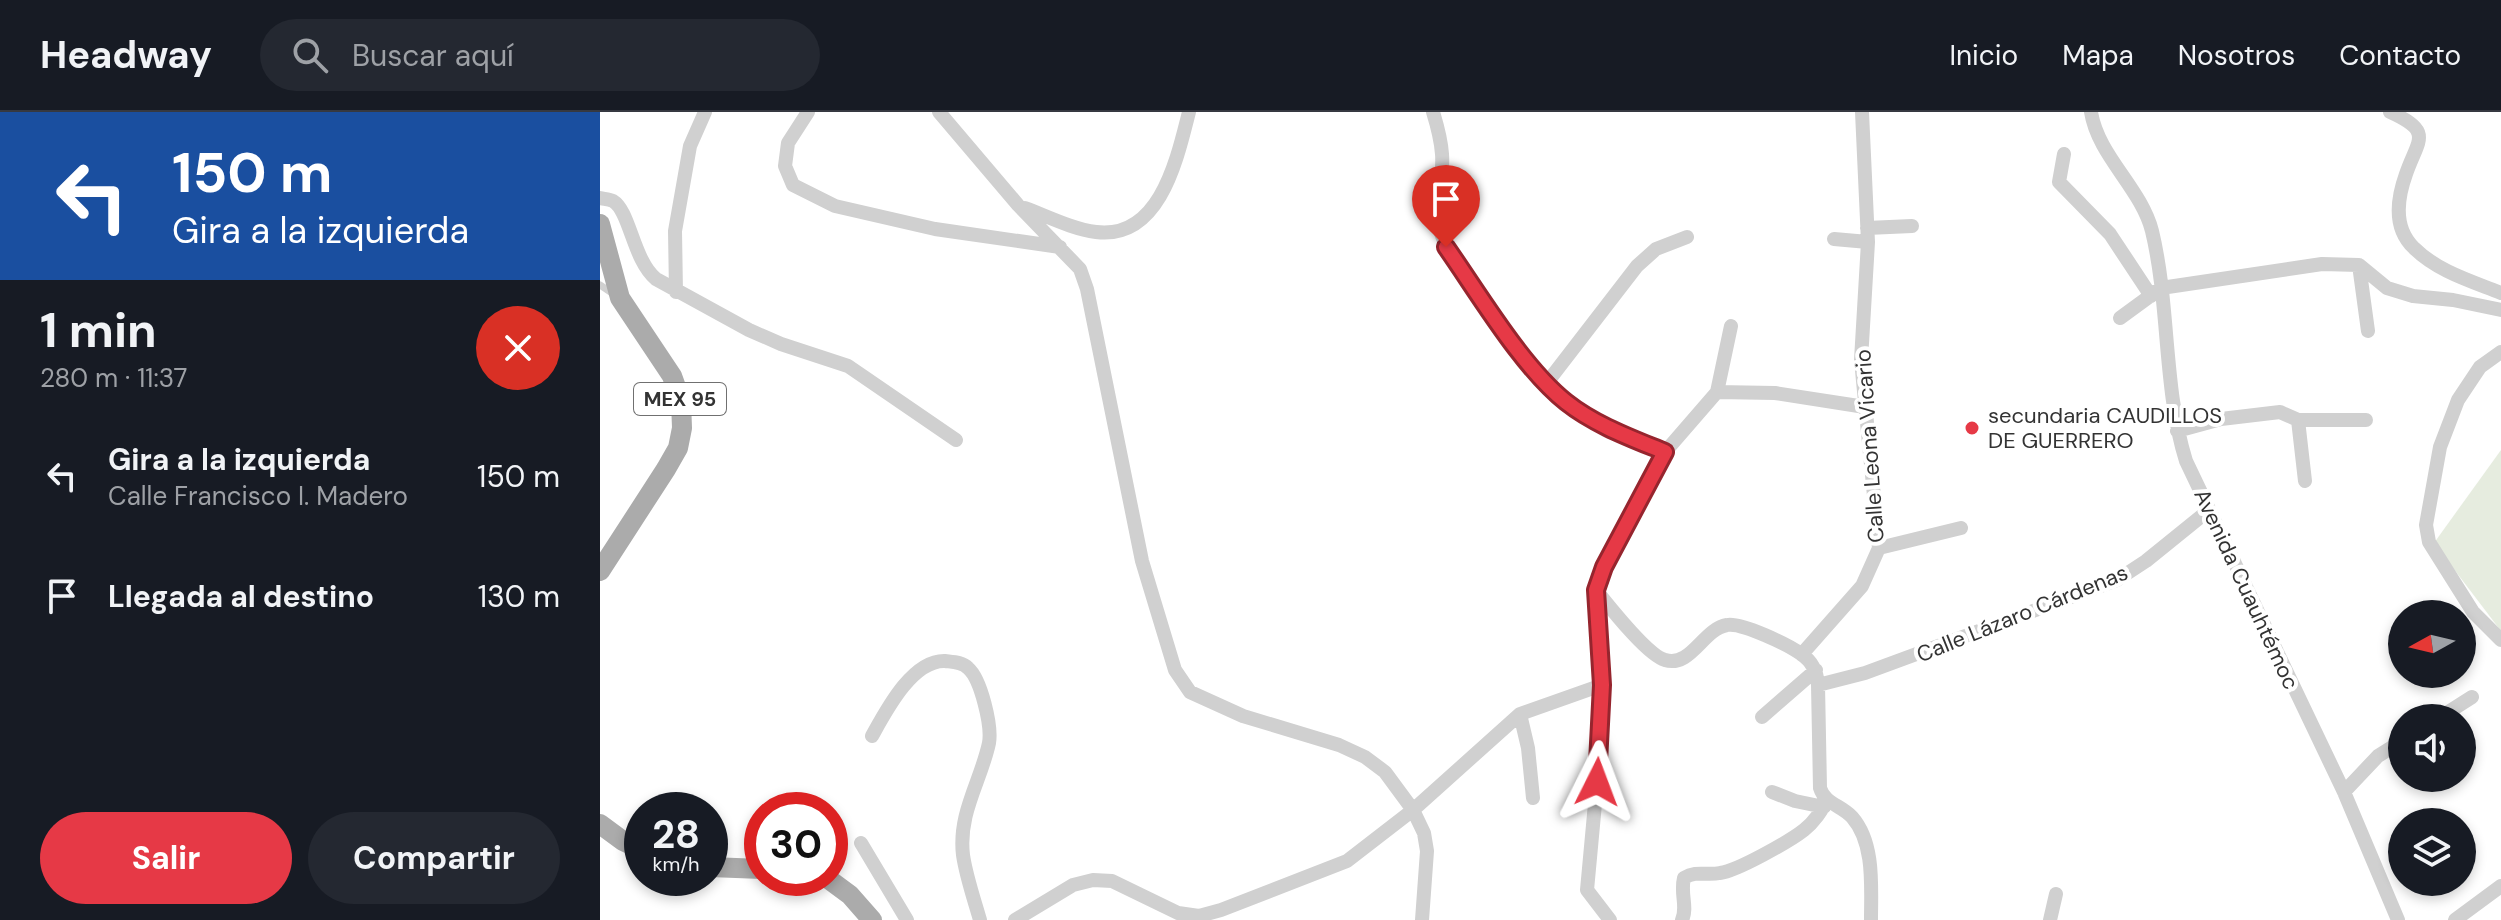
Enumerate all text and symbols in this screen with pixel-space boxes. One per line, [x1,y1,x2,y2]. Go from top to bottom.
search box [260,19,820,91]
text: Headway [40,30,212,80]
icon: search [288,33,332,77]
text: Buscar aquí [352,36,514,75]
text: Inicio [1949,37,2018,74]
text: Mapa [2062,37,2134,74]
text: Nosotros [2178,37,2295,74]
text: Contacto [2339,37,2461,74]
text: 150 m [172,136,333,209]
icon: left [40,144,144,248]
pin [1412,165,1480,247]
icon: arrive [1424,177,1468,221]
text: Gira a la izquierda [172,207,469,254]
text: 1 min [40,299,157,362]
button: close [476,306,560,390]
street label: Calle Leona Vicario [1848,348,1891,544]
text: 280 m · 11:37 [40,361,187,395]
road number: MEX 95 [634,383,726,415]
place label: secundaria CAUDILLOS DE GUERRERO [1988,401,2222,455]
marker: secundaria CAUDILLOS DE GUERRERO [1963,419,1981,437]
text: Gira a la izquierda [108,440,370,479]
icon: left [40,454,84,498]
text: 150 m [477,457,560,496]
text: Calle Francisco I. Madero [108,479,408,513]
street label: Avenida Cuauhtémoc [2187,484,2306,694]
street label: Calle Lázaro Cárdenas [1912,558,2132,669]
icon: arrive [40,574,84,618]
text: Llegada al destino [108,577,374,616]
text: 130 m [478,577,560,616]
north arrow [2388,600,2476,688]
map controls [2388,600,2476,896]
button: sound [2388,704,2476,792]
position arrow [1555,740,1639,824]
speed limit sign: 30 [744,792,848,896]
text: 28 [652,808,700,860]
button: layers [2388,808,2476,896]
button: Salir [40,812,292,904]
button: Compartir [308,812,560,904]
text: km/h [652,851,700,877]

